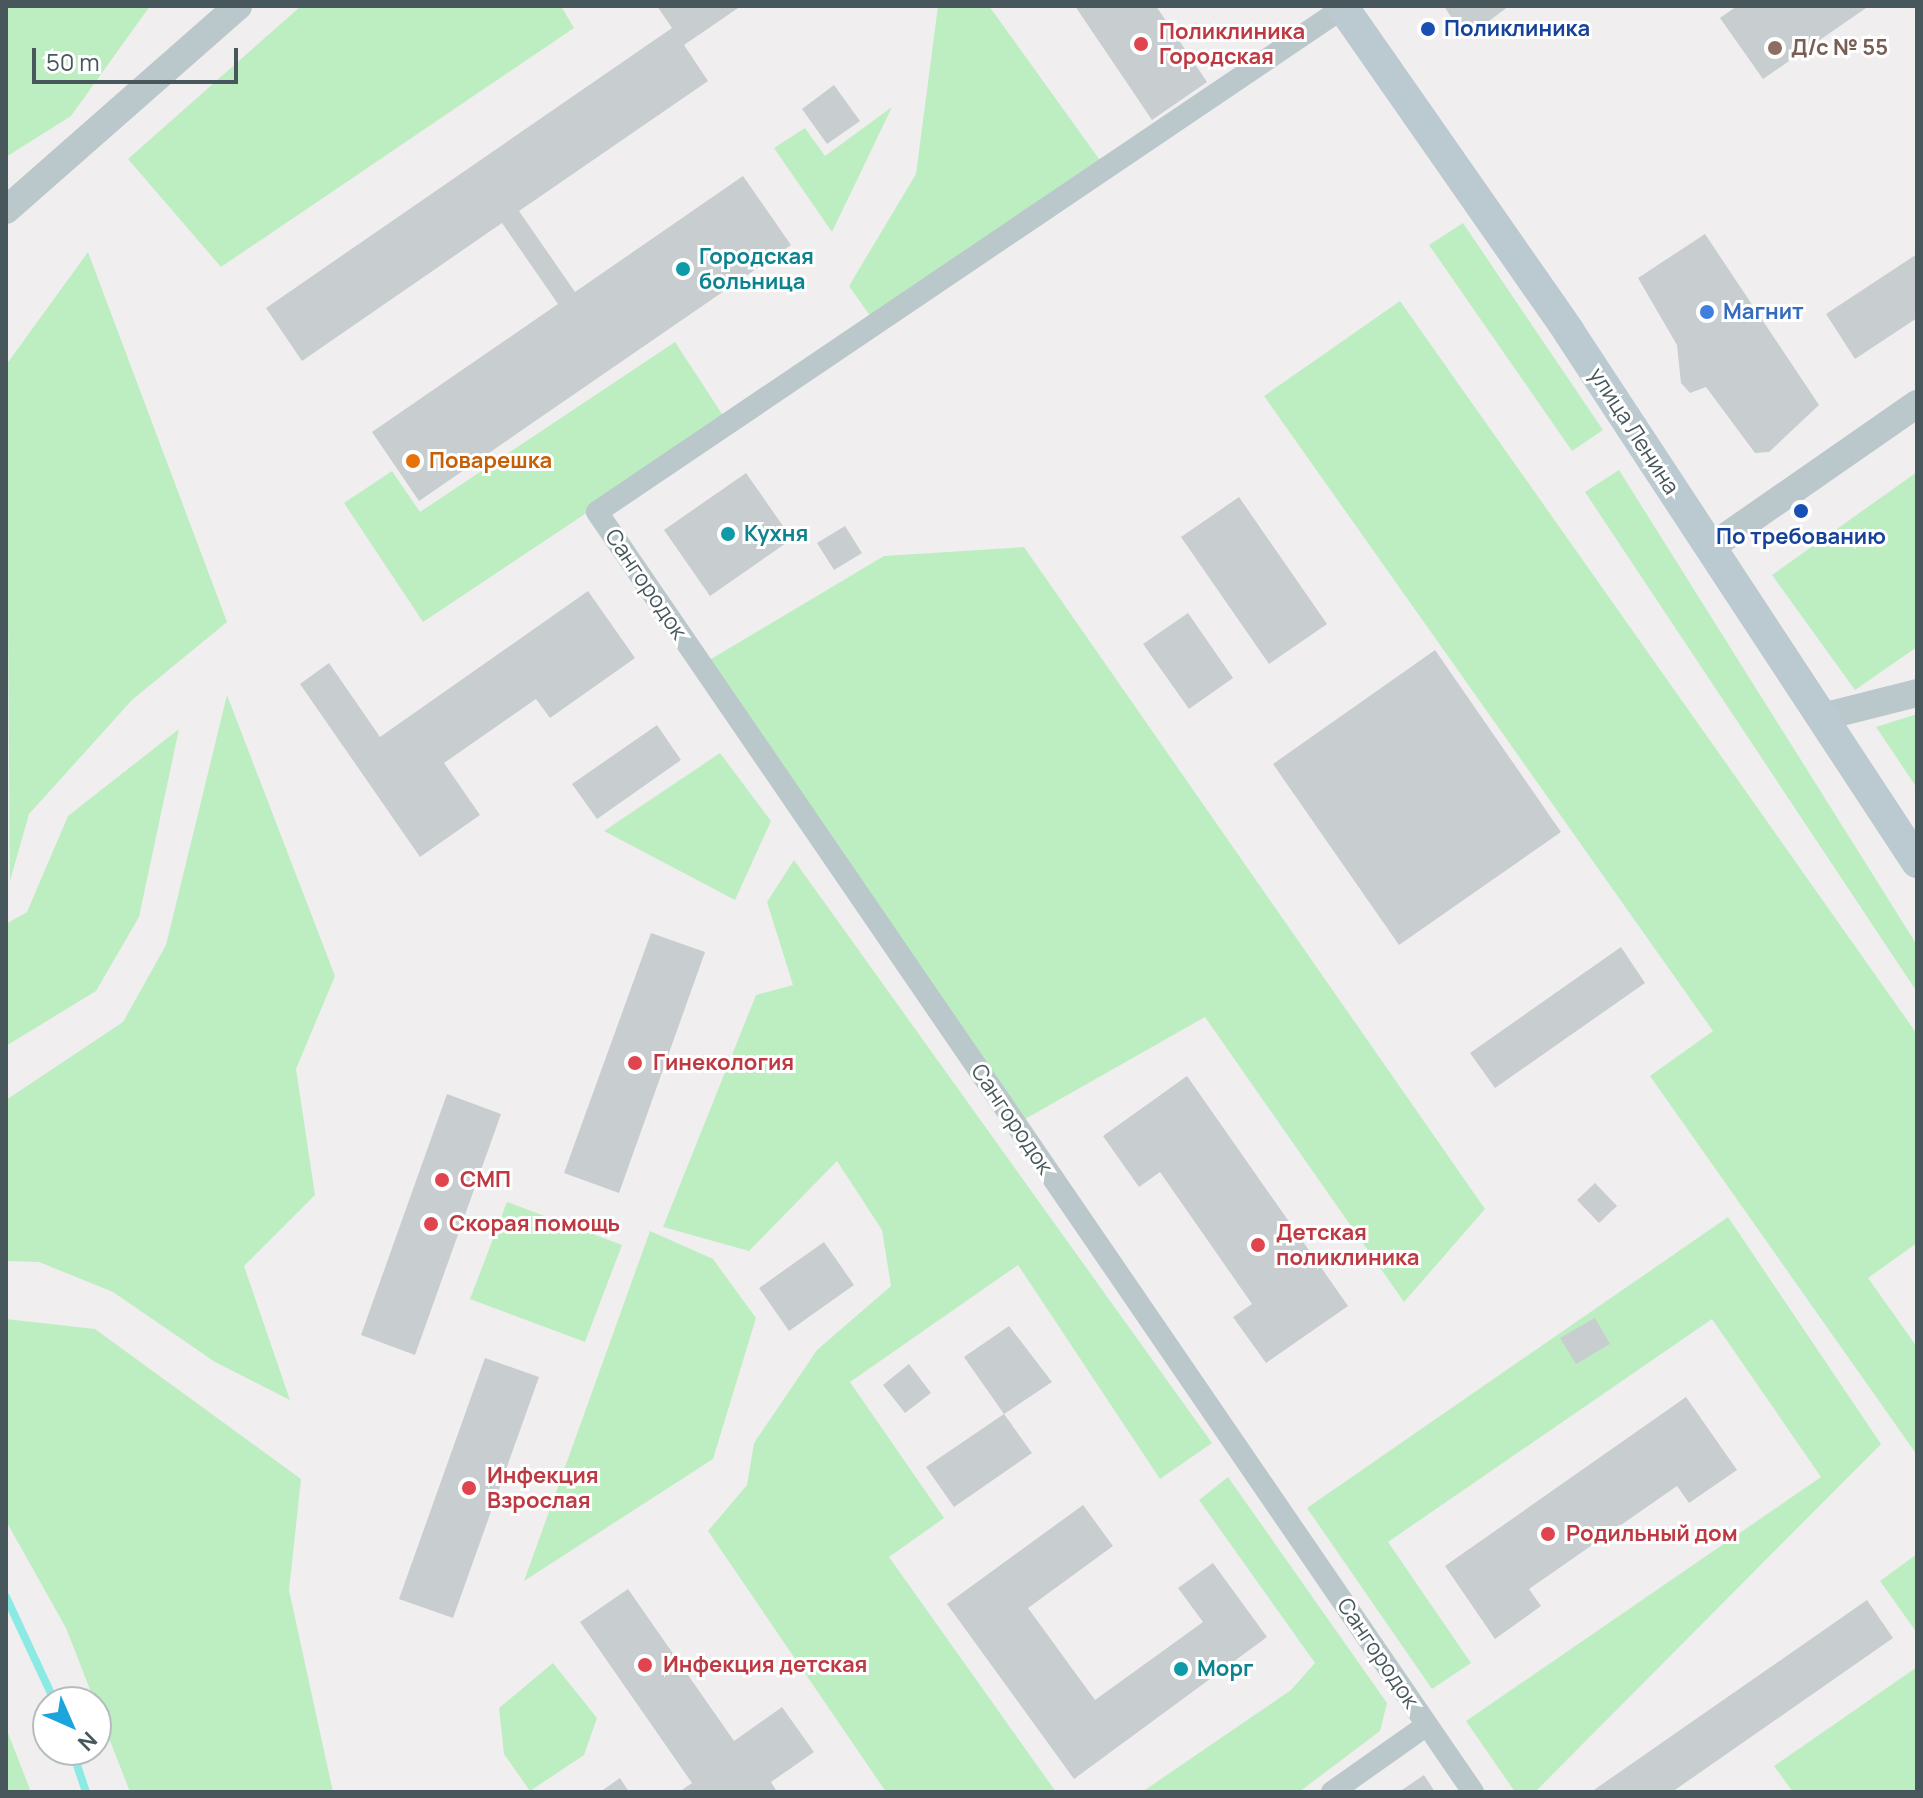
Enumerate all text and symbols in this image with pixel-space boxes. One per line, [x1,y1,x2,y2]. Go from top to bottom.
place label: Поликлиника [1444,16,1590,42]
place label: Поликлиника Городская [1159,18,1305,70]
marker: Поликлиника [1419,20,1437,38]
scale bar [36,32,242,82]
marker: Поликлиника Городская [1130,33,1152,55]
place label: Д/с № 55 [1791,35,1888,61]
marker: Д/с № 55 [1766,39,1784,57]
text: 50 m [46,45,100,78]
place label: Городская больница [699,243,814,294]
marker: Городская больница [674,260,692,278]
place label: Магнит [1723,299,1804,325]
marker: Магнит [1698,303,1716,321]
street label: улица Ленина [1583,363,1685,499]
place label: Поварешка [429,448,552,474]
marker: Поварешка [404,452,422,470]
marker: По требованию [1792,502,1810,520]
place label: Кухня [744,521,808,547]
street label: Сангородок [600,524,692,644]
place label: По требованию [1716,524,1886,550]
marker: Кухня [719,525,737,543]
place label: Гинекология [653,1050,794,1076]
marker: Гинекология [624,1052,646,1074]
street label: Сангородок [966,1059,1058,1179]
place label: СМП [460,1167,511,1193]
marker: СМП [431,1169,453,1191]
place label: Скорая помощь [449,1211,620,1237]
marker: Скорая помощь [420,1213,442,1235]
place label: Детская поликлиника [1276,1219,1420,1270]
marker: Детская поликлиника [1247,1234,1269,1256]
place label: Инфекция Взрослая [487,1462,599,1514]
marker: Инфекция Взрослая [458,1477,480,1499]
place label: Родильный дом [1566,1521,1738,1547]
marker: Родильный дом [1537,1523,1559,1545]
street label: Сангородок [1332,1593,1424,1713]
place label: Инфекция детская [663,1652,867,1678]
marker: Инфекция детская [634,1654,656,1676]
place label: Морг [1197,1656,1254,1682]
marker: Морг [1172,1660,1190,1678]
north arrow [32,1686,112,1766]
text: N [71,1725,104,1758]

